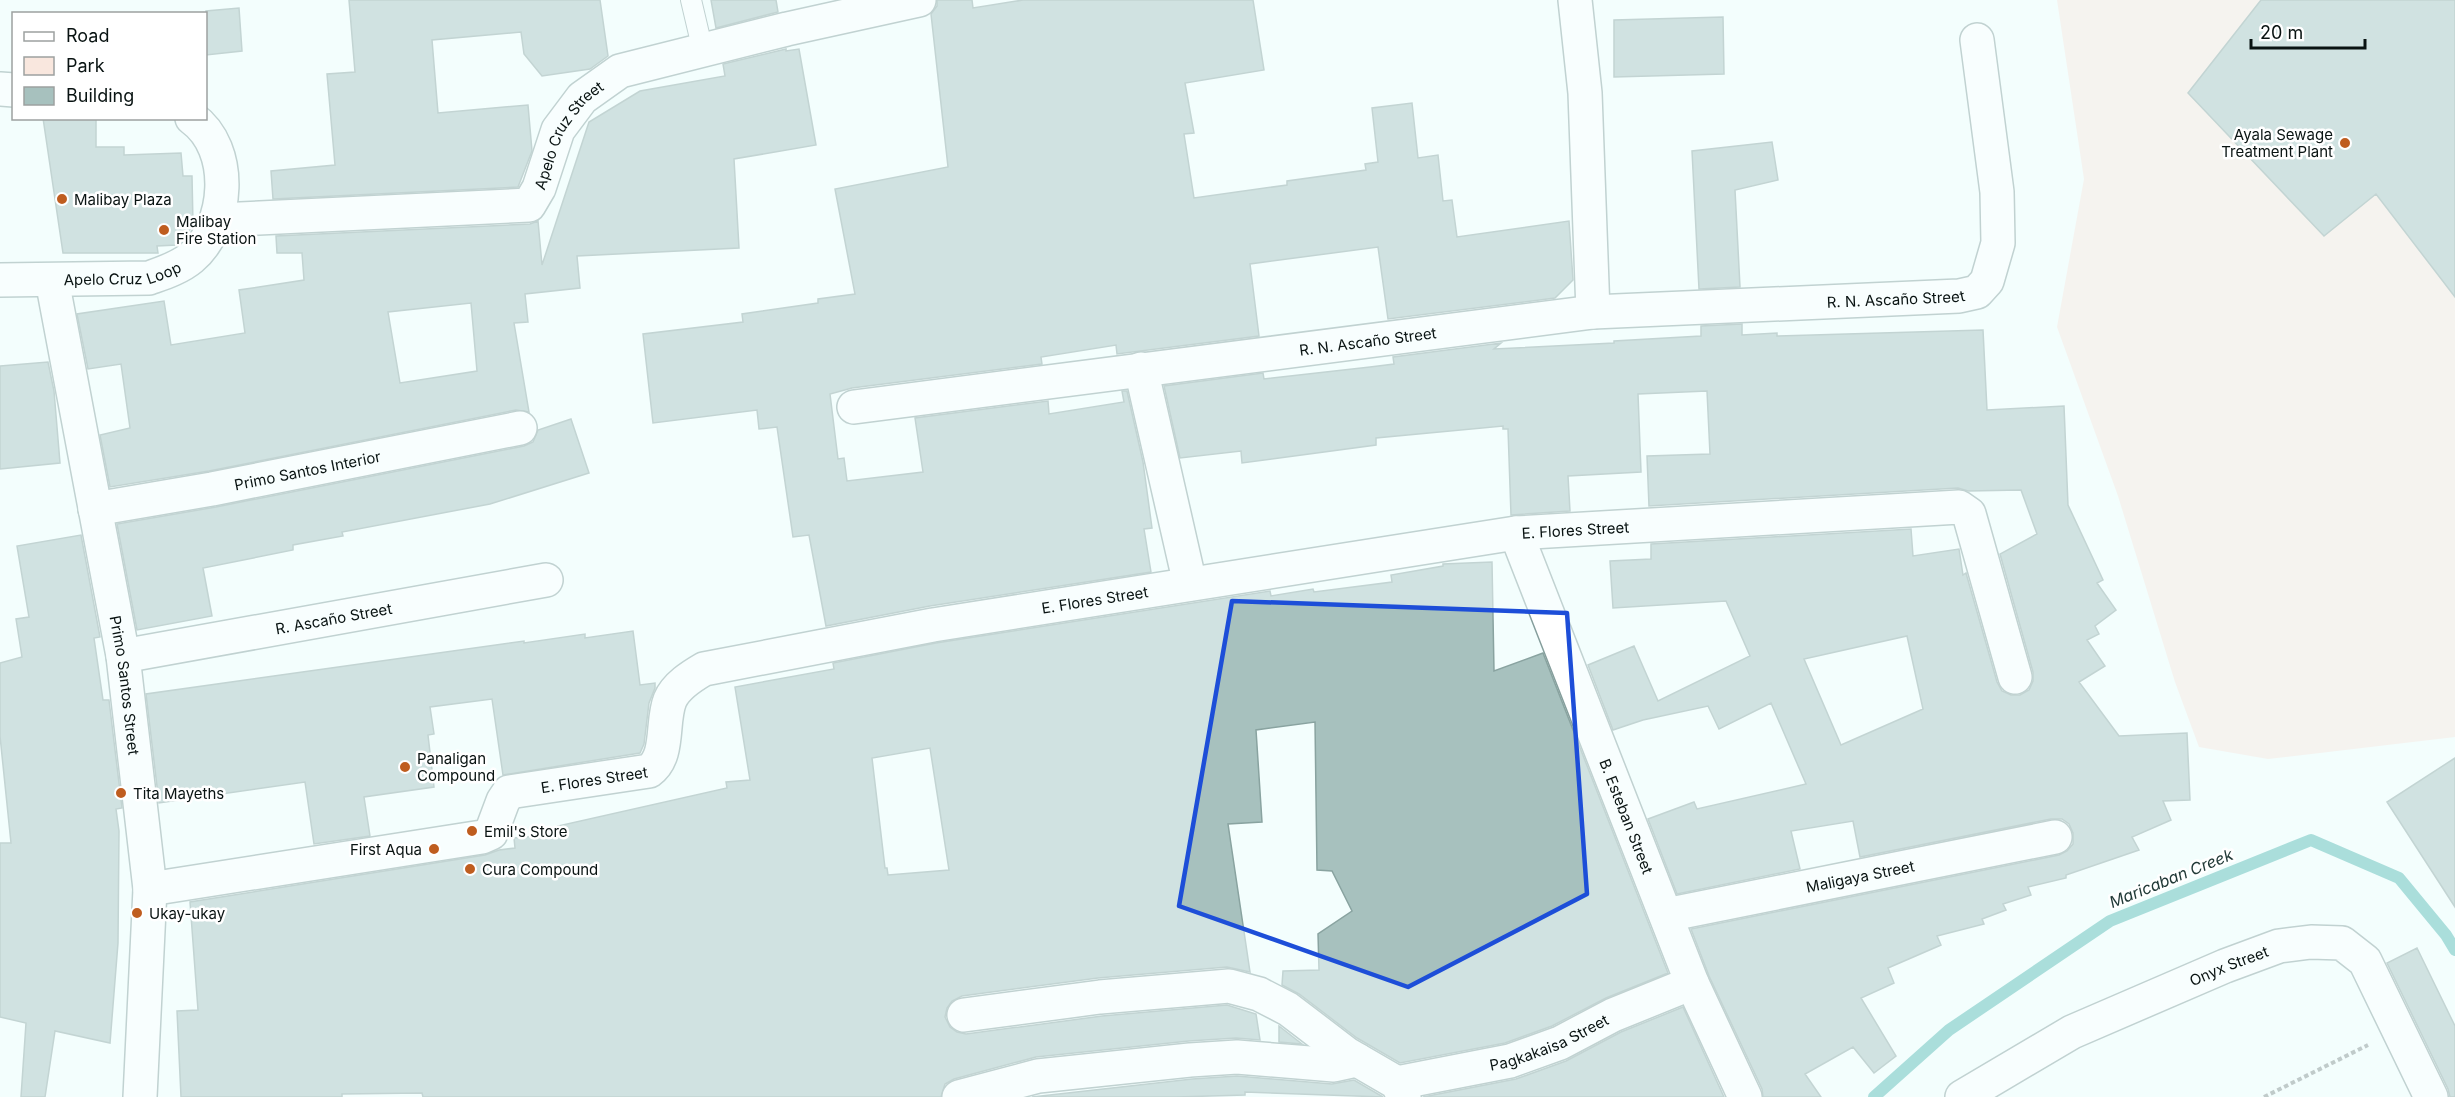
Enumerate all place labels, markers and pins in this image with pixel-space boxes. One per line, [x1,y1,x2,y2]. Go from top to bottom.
place label: Ayala Sewage Treatment Plant [2221,125,2333,161]
marker: Ayala Sewage Treatment Plant [2338,136,2352,150]
place label: Malibay Plaza [74,190,172,209]
marker: Malibay Plaza [55,192,69,206]
place label: Malibay Fire Station [176,212,256,248]
marker: Malibay Fire Station [157,223,171,237]
place label: Panaligan Compound [417,749,495,785]
marker: Panaligan Compound [398,760,412,774]
place label: Tita Mayeths [133,784,224,803]
marker: Tita Mayeths [114,786,128,800]
place label: Emil's Store [484,822,568,841]
marker: Emil's Store [465,824,479,838]
place label: First Aqua [350,840,422,859]
marker: First Aqua [427,842,441,856]
place label: Cura Compound [482,860,598,879]
marker: Cura Compound [463,862,477,876]
place label: Ukay-ukay [149,904,226,923]
marker: Ukay-ukay [130,906,144,920]

